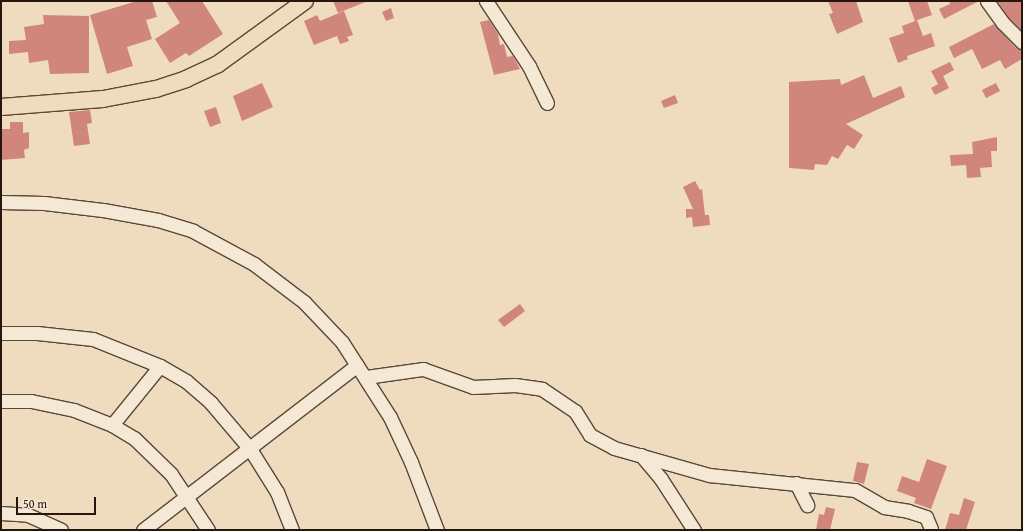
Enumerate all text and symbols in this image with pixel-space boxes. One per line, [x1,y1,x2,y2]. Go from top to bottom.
scale bar [18,489,98,515]
text: 50 m [23,495,47,512]

